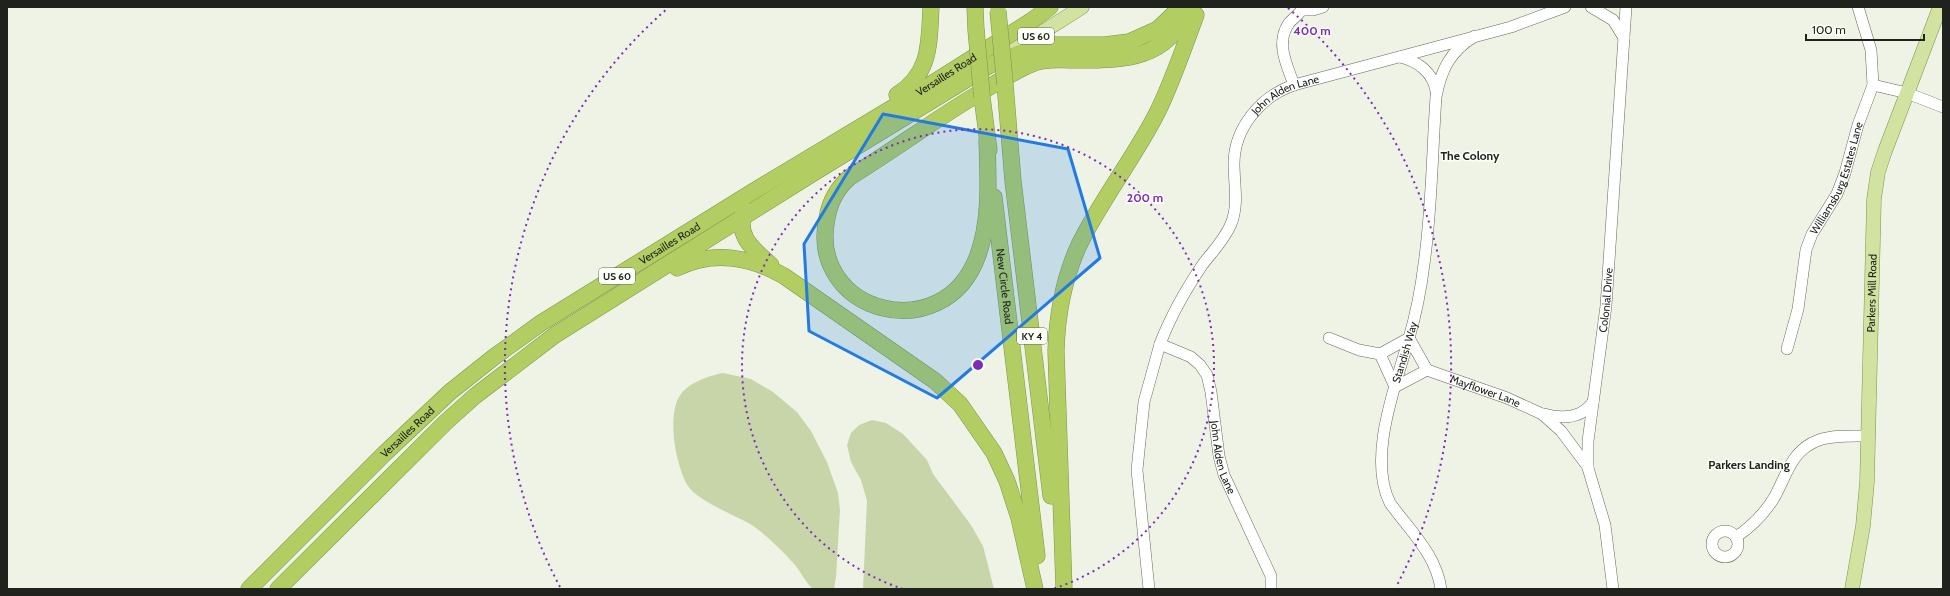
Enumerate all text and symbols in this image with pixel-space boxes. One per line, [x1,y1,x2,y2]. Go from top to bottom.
scale bar [1806,16,1924,42]
text: 100 m [1812,22,1846,37]
text: 400 m [1293,23,1331,38]
road number: US 60 [1018,28,1054,44]
street label: Versailles Road [913,50,979,99]
street label: John Alden Lane [1247,72,1321,118]
street label: Williamsburg Estates Lane [1807,119,1866,237]
district label: The Colony [1441,148,1500,163]
text: 200 m [1127,190,1163,205]
street label: Versailles Road [637,219,703,267]
street label: New Circle Road [993,248,1016,325]
street label: Parkers Mill Road [1864,254,1880,333]
street label: Colonial Drive [1596,267,1616,333]
road number: US 60 [599,268,635,284]
street label: Standish Way [1389,320,1420,385]
road number: KY 4 [1017,328,1047,344]
centre of rings [971,358,985,372]
street label: Mayflower Lane [1448,372,1523,410]
street label: Versailles Road [377,403,437,461]
street label: John Alden Lane [1207,419,1239,497]
district label: Parkers Landing [1708,457,1790,472]

